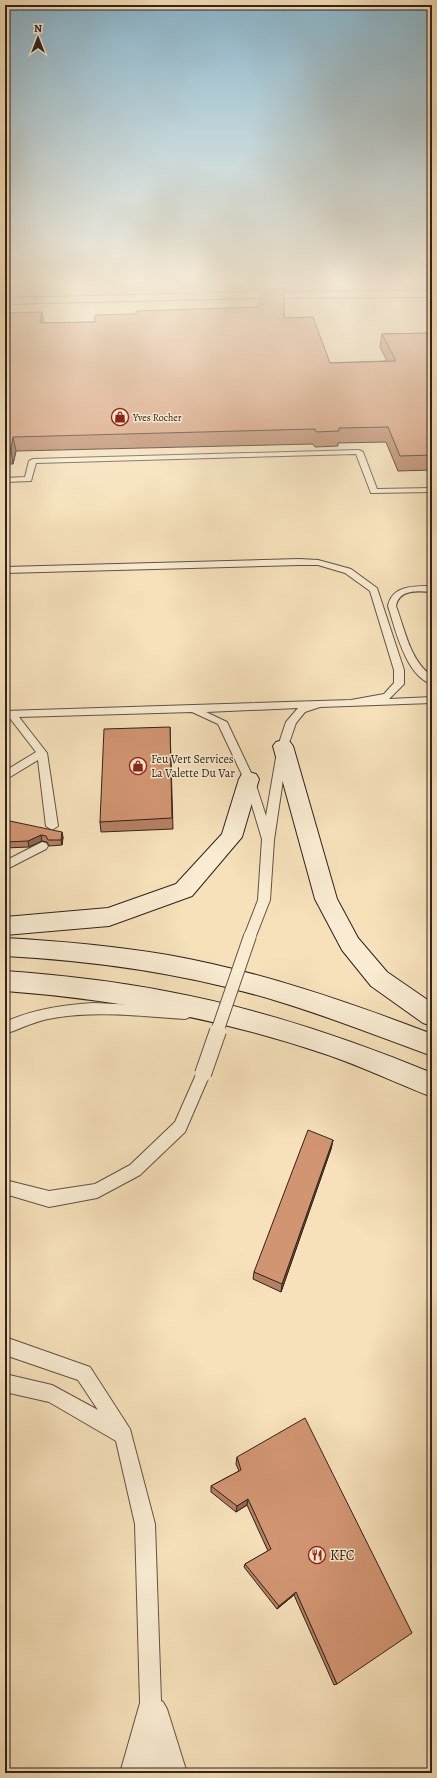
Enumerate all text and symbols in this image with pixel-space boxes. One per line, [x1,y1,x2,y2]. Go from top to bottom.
north arrow [18,18,58,58]
text: N [34,21,42,36]
shop icon: Yves Rocher [110,407,130,427]
place label: Yves Rocher [132,411,182,424]
place label: Feu Vert Services La Valette Du Var [151,751,235,781]
shop icon: Feu Vert Services La Valette Du Var [128,756,148,776]
restaurant icon: KFC [307,1545,327,1565]
place label: KFC [330,1546,355,1565]

